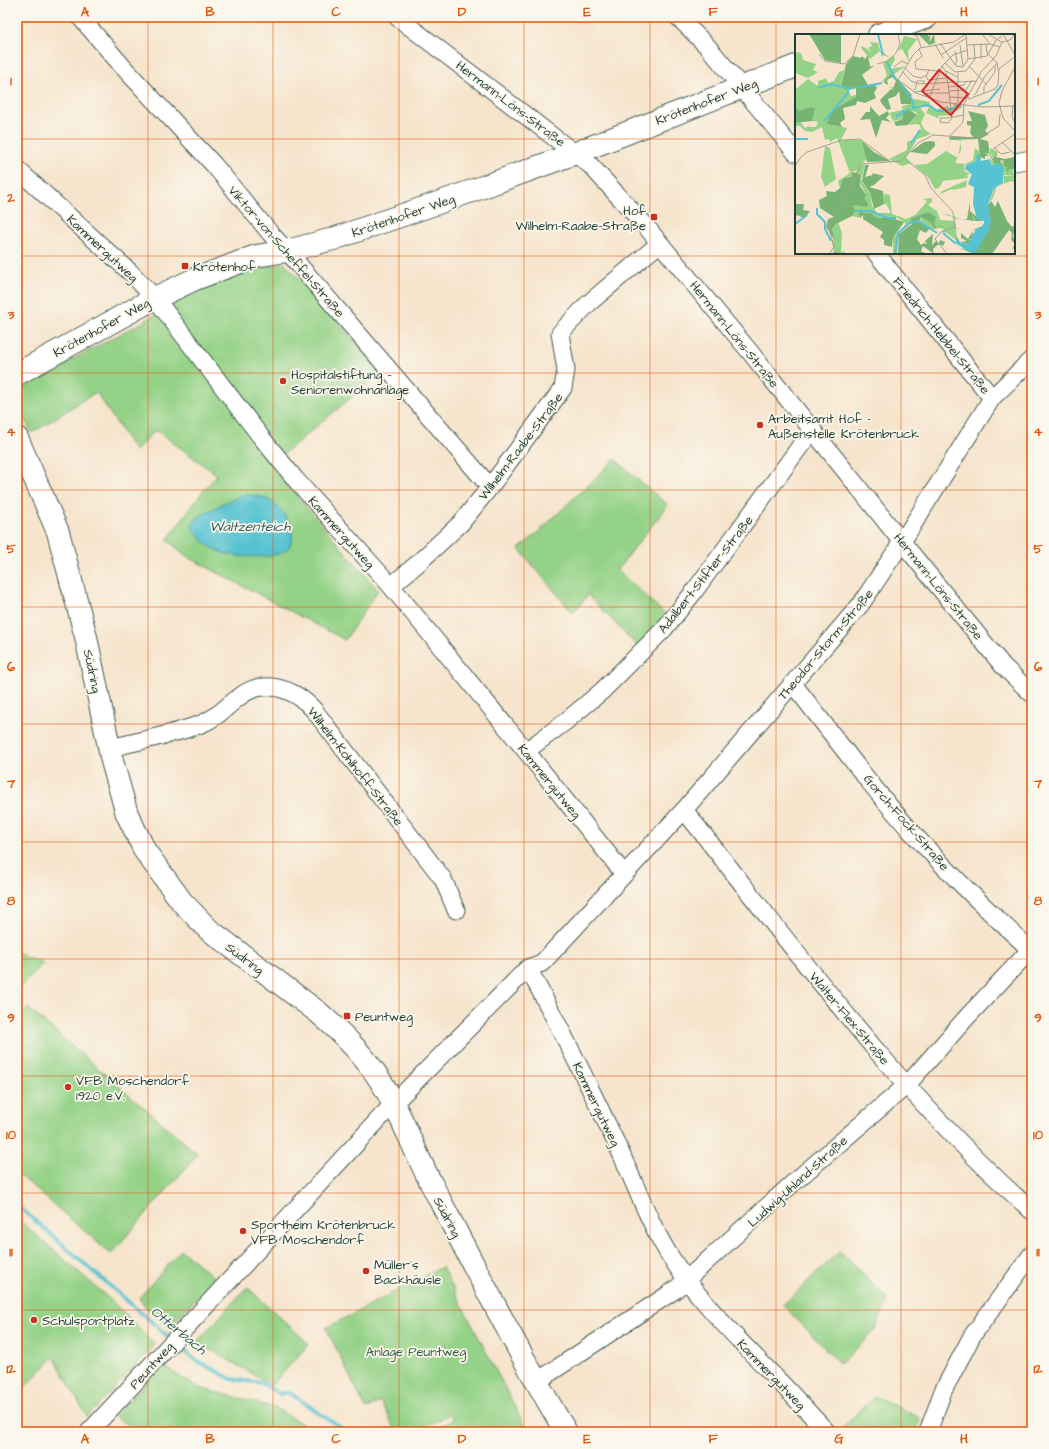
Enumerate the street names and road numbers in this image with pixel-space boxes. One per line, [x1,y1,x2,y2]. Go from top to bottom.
street label: Hermann-Löns-Straße [452,57,569,151]
street label: Krötenhofer Weg [653,74,761,131]
street label: Viktor-von-Scheffel-Straße [224,182,348,321]
street label: Krötenhofer Weg [349,190,458,243]
street label: Kammergutweg [62,211,142,288]
street label: Friedrich-Hebbel-Straße [888,273,994,398]
street label: Hermann-Löns-Straße [685,277,783,392]
street label: Krötenhofer Weg [50,294,154,363]
street label: Wilhelm-Raabe-Straße [474,389,567,504]
street label: Kammergutweg [303,493,379,574]
street label: Adalbert-Stifter-Straße [654,512,757,637]
street label: Hermann-Löns-Straße [889,529,987,644]
street label: Theodor-Storm-Straße [774,585,878,704]
street label: Südring [78,648,105,695]
street label: Wilhelm-Kohlhoff-Straße [303,703,407,830]
street label: Kammergutweg [513,740,585,824]
street label: Gorch-Fock-Straße [859,771,953,875]
street label: Südring [221,938,268,980]
street label: Walter-Flex-Straße [805,968,894,1069]
street label: Kammergutweg [567,1059,624,1150]
street label: Ludwig-Uhland-Straße [744,1132,852,1232]
street label: Südring [428,1194,466,1242]
street label: Kammergutweg [732,1335,810,1415]
street label: Peuntweg [126,1338,179,1394]

